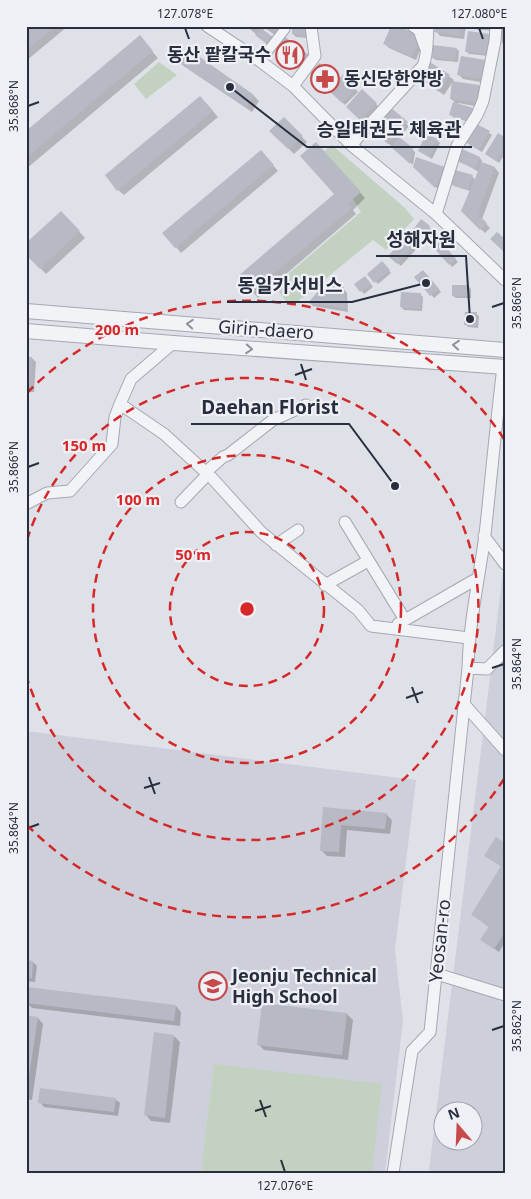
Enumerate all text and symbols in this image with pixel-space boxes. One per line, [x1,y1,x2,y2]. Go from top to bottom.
text: 127.078°E [157,5,213,22]
text: 127.080°E [451,5,507,22]
restaurant icon: 동산 팥칼국수 [275,40,305,70]
place label: 동산 팥칼국수 [167,42,271,66]
pharmacy icon: 동신당한약방 [310,64,340,94]
place label: 동신당한약방 [344,66,443,90]
text: 35.868°N [5,80,22,132]
callout: 승일태권도 체육관 [307,113,472,147]
text: 승일태권도 체육관 [317,116,462,142]
callout: 성해자원 [376,222,466,256]
text: 성해자원 [386,226,456,252]
callout: 동일카서비스 [227,268,352,302]
text: 동일카서비스 [238,272,342,298]
text: 35.866°N [508,277,525,329]
street label: Girin-daero [217,314,315,344]
text: 200 m [95,319,139,339]
one-way arrow [185,319,193,330]
one-way arrow [452,340,460,351]
one-way arrow [246,343,254,354]
callout: Daehan Florist [191,390,349,424]
text: Daehan Florist [201,394,339,420]
text: 150 m [62,435,106,455]
text: 35.866°N [5,441,22,493]
text: 100 m [116,489,160,509]
text: 50 m [175,544,211,564]
centre of rings [238,600,256,618]
text: 35.864°N [508,638,525,690]
text: 35.864°N [5,802,22,854]
street label: Yeosan-ro [423,898,455,984]
place label: Jeonju Technical High School [230,963,377,1008]
school or university icon: Jeonju Technical High School [198,971,228,1001]
text: 35.862°N [508,1000,525,1052]
north arrow [434,1102,484,1152]
text: N [445,1102,462,1124]
text: 127.076°E [257,1177,313,1194]

